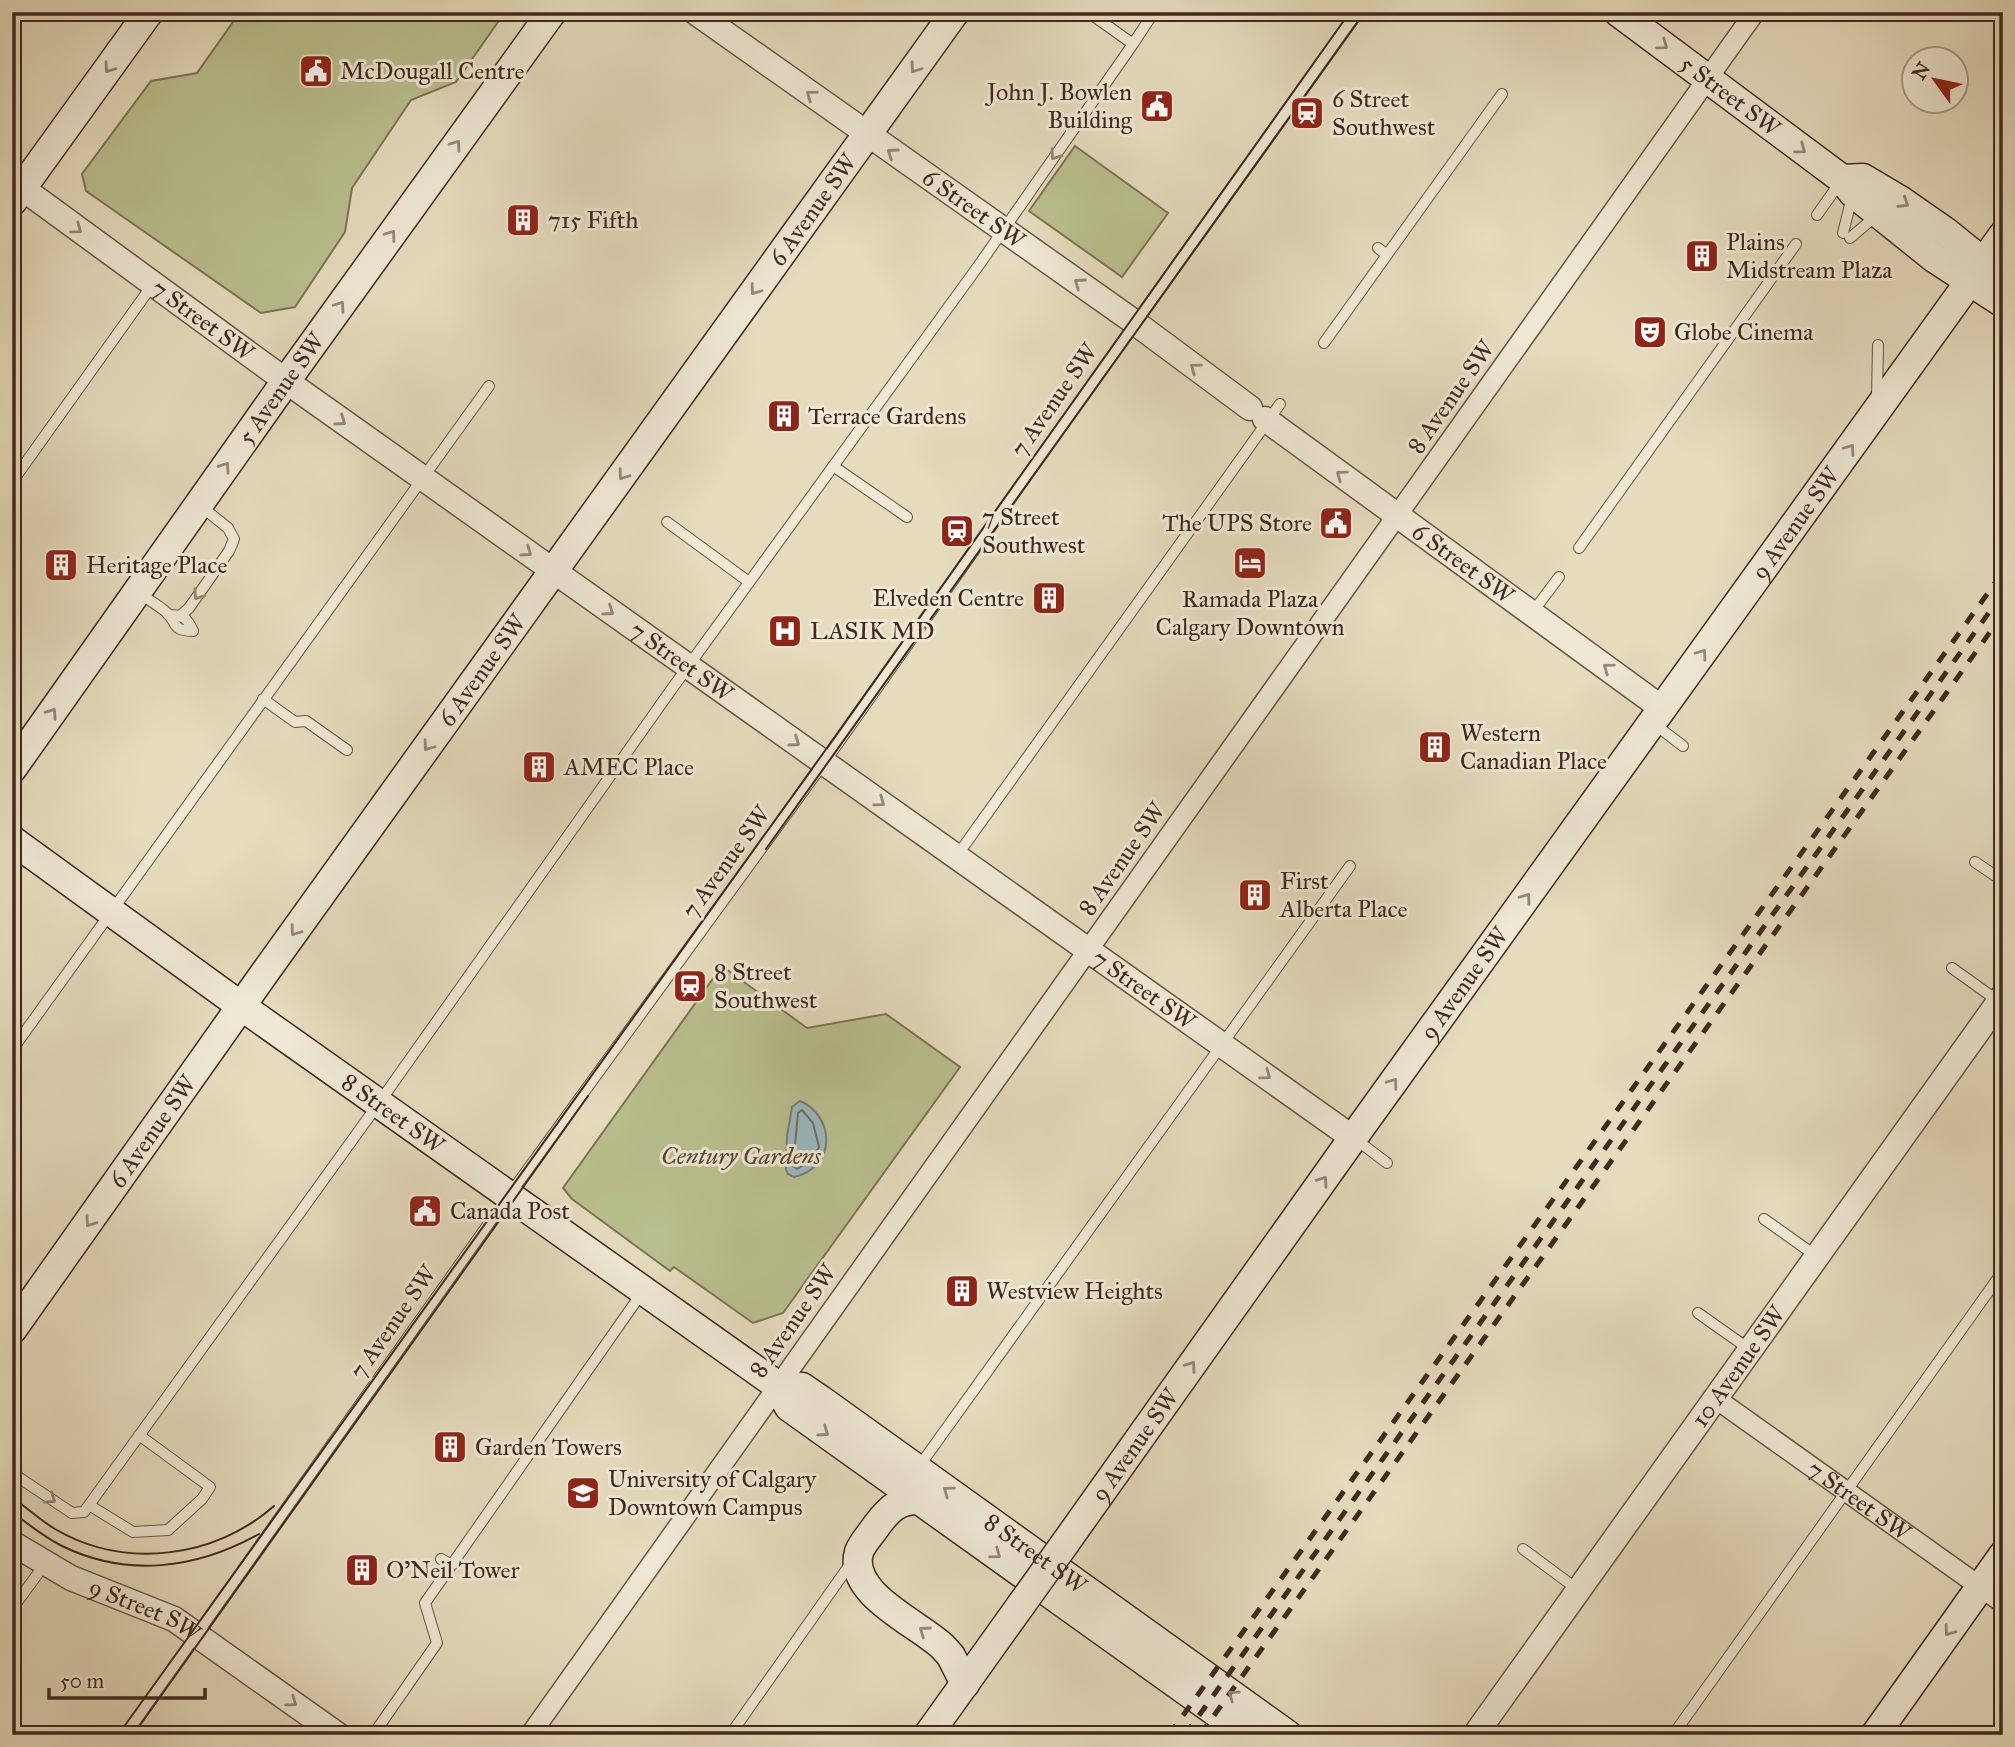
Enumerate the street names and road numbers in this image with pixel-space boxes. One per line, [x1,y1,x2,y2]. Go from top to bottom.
street label: 5 Street SW [1674,48,1787,144]
street label: 6 Avenue SW [762,147,864,272]
street label: 6 Street SW [916,162,1032,256]
street label: 7 Street SW [146,273,261,368]
street label: 5 Avenue SW [231,326,332,450]
street label: 8 Avenue SW [1401,333,1502,460]
street label: 7 Avenue SW [1004,336,1105,463]
street label: 9 Avenue SW [1745,460,1847,586]
street label: 6 Street SW [1406,516,1521,611]
street label: 6 Avenue SW [432,607,533,732]
street label: 7 Street SW [624,615,740,709]
street label: 8 Avenue SW [1072,795,1173,922]
street label: 7 Avenue SW [675,799,778,924]
street label: 9 Avenue SW [1414,920,1516,1046]
street label: 7 Street SW [1087,943,1202,1037]
street label: 8 Street SW [336,1067,451,1161]
street label: 6 Avenue SW [102,1068,203,1194]
street label: 8 Avenue SW [743,1257,844,1384]
street label: 7 Avenue SW [343,1258,444,1385]
street label: 10 Avenue SW [1685,1299,1793,1433]
street label: 9 Avenue SW [1084,1382,1186,1507]
street label: 7 Street SW [1802,1454,1918,1548]
street label: 8 Street SW [978,1507,1094,1602]
street label: 9 Street SW [85,1572,208,1649]

